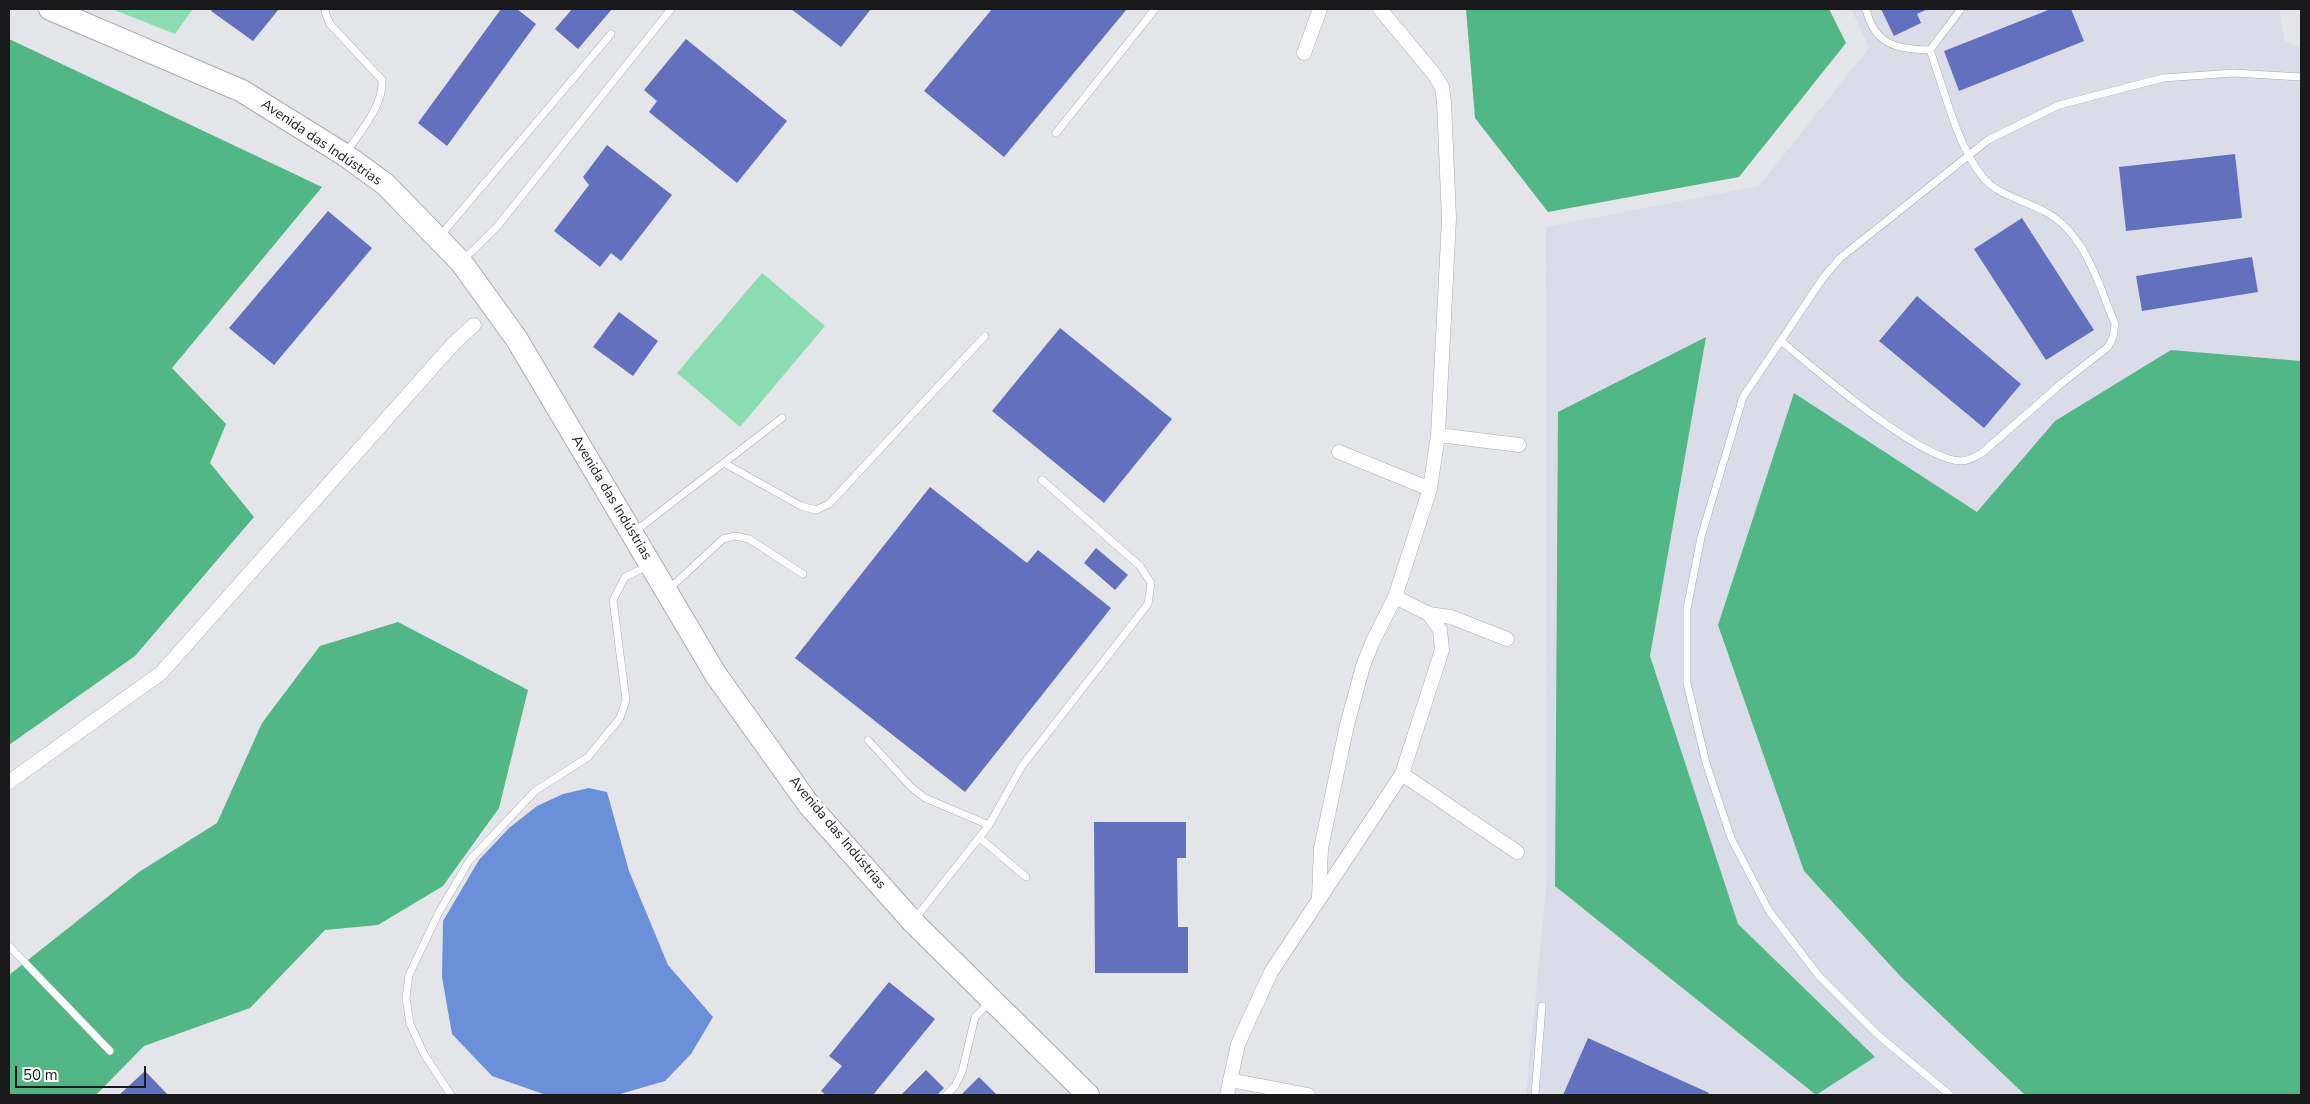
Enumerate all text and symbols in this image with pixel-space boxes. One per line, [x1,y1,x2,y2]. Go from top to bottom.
street label: Avenida das Indústrias [257,96,385,190]
street label: Avenida das Indústrias [567,433,655,563]
street label: Avenida das Indústrias [785,773,889,893]
scale bar [18,1056,149,1088]
text: 50 m [23,1065,58,1085]

